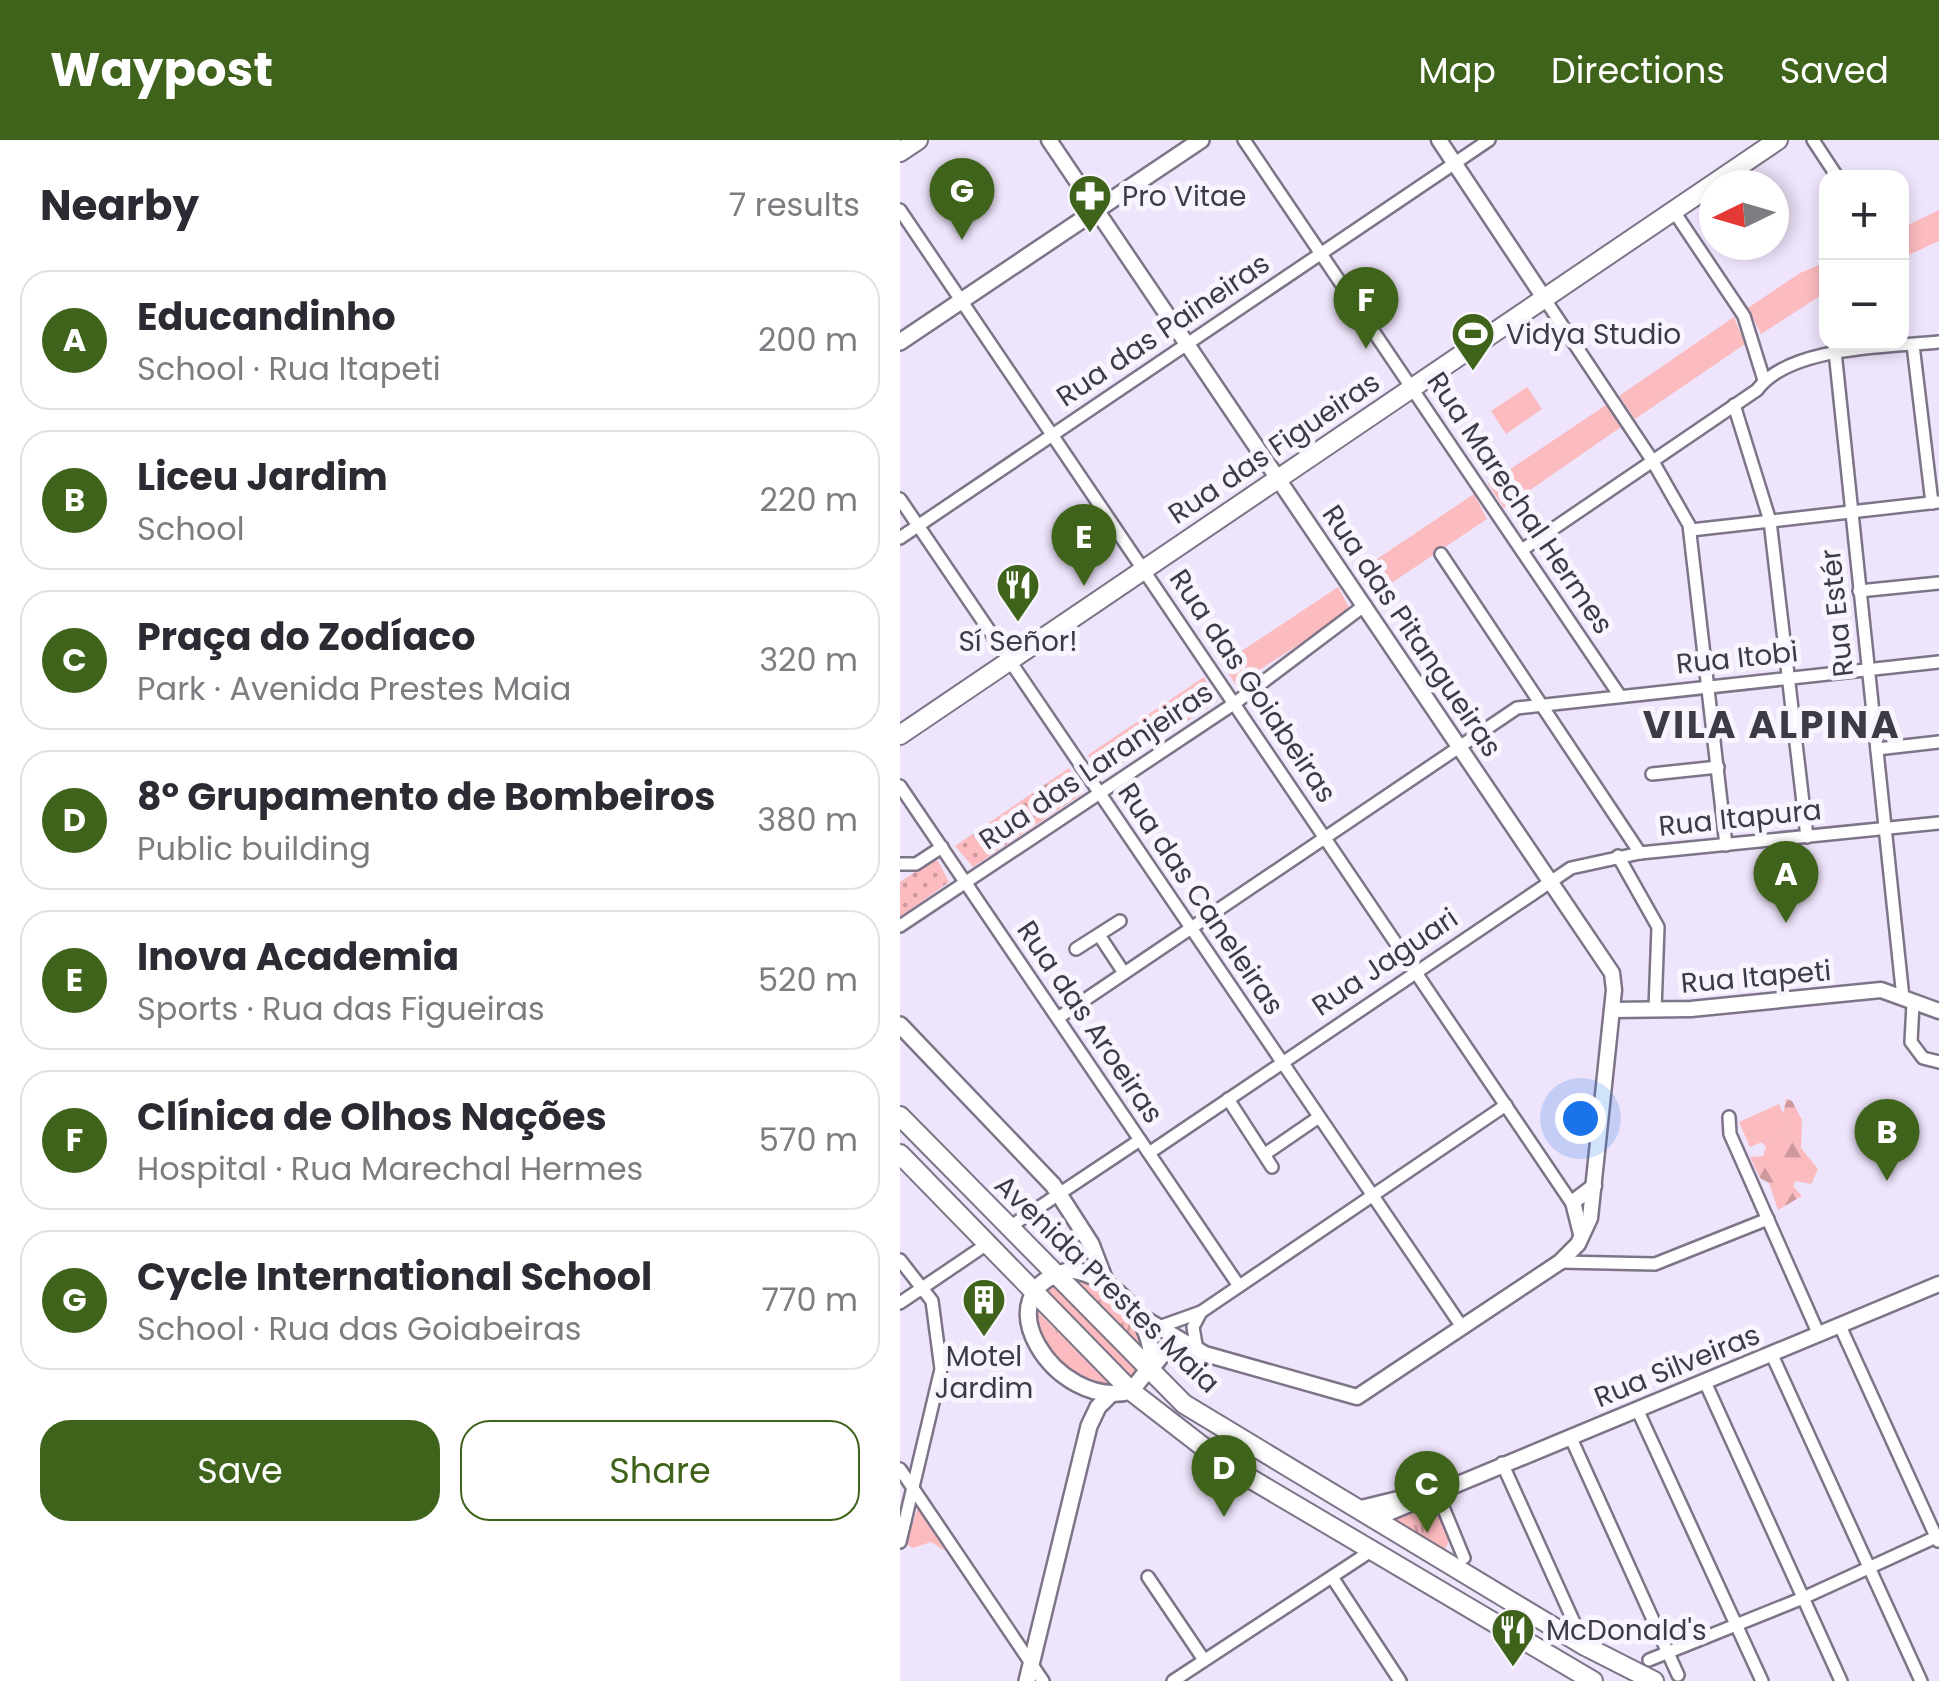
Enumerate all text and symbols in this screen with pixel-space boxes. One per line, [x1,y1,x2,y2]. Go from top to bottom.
text: Waypost [50,36,273,103]
text: Map [1419,46,1496,95]
text: Directions [1551,46,1725,95]
text: Saved [1780,46,1889,95]
pin: G [930,158,994,240]
north arrow [1699,170,1789,260]
map controls [1819,170,1909,350]
button: + [1819,170,1909,260]
pharmacy icon: Pro Vitae [1067,173,1113,234]
text: Nearby [40,176,199,235]
place label: Pro Vitae [1122,177,1246,216]
text: 7 results [729,182,860,227]
street label: Rua das Paineiras [1049,244,1277,416]
button: − [1819,260,1909,350]
pin: F [1334,266,1398,349]
text: Educandinho [137,290,396,343]
sports icon: Vidya Studio [1450,311,1496,372]
place label: Vidya Studio [1506,315,1681,354]
text: A [63,317,86,362]
text: 200 m [758,317,858,362]
text: School · Rua Itapeti [137,346,441,391]
street label: Rua das Figueiras [1161,363,1387,533]
street label: Rua Marechal Hermes [1418,364,1622,642]
text: Liceu Jardim [137,450,388,503]
text: B [64,477,85,522]
text: 220 m [760,477,858,522]
street label: Rua das Pitangueiras [1313,497,1511,765]
pin: E [1052,504,1116,586]
text: School [137,506,245,551]
street label: Rua Estér [1811,547,1863,679]
restaurant icon: Sí Señor! [995,562,1041,623]
street label: Rua das Goiabeiras [1160,562,1346,810]
text: Praça do Zodíaco [137,610,476,663]
place label: Sí Señor! [958,622,1078,661]
street label: Rua Itobi [1674,632,1800,684]
text: C [62,637,87,682]
text: 320 m [759,637,858,682]
text: Park · Avenida Prestes Maia [137,666,571,711]
street label: Rua das Laranjeiras [971,673,1221,859]
district label: VILA ALPINA [1643,698,1901,751]
text: 8° Grupamento de Bombeiros [137,770,716,823]
street label: Rua das Caneleiras [1109,775,1293,1023]
street label: Rua Itapura [1657,790,1823,846]
text: D [63,797,86,842]
text: 380 m [757,797,858,842]
text: Public building [137,826,371,871]
pin: A [1754,840,1818,923]
street label: Rua Jaguari [1304,899,1466,1025]
street label: Rua das Aroeiras [1008,913,1172,1131]
text: Inova Academia [137,930,459,983]
street label: Rua Itapeti [1679,951,1833,1003]
text: E [66,957,83,1002]
text: 520 m [758,957,858,1002]
text: Sports · Rua das Figueiras [137,986,545,1031]
text: Clínica de Olhos Nações [137,1090,607,1143]
your location [1555,1093,1606,1144]
pin: B [1854,1098,1920,1181]
text: F [66,1117,83,1162]
text: 570 m [759,1117,858,1162]
text: Hospital · Rua Marechal Hermes [137,1146,643,1191]
street label: Avenida Prestes Maia [986,1166,1228,1402]
text: Cycle International School [137,1250,652,1303]
text: G [62,1277,87,1322]
text: 770 m [761,1277,858,1322]
building icon: Motel Jardim [961,1277,1007,1338]
text: School · Rua das Goiabeiras [137,1306,582,1351]
street label: Rua Silveiras [1588,1315,1766,1417]
place label: Motel Jardim [935,1337,1033,1408]
button: Save [40,1420,440,1521]
button: Share [460,1420,860,1521]
pin: D [1192,1434,1256,1517]
pin: C [1394,1450,1460,1533]
restaurant icon: McDonald's [1490,1607,1536,1668]
place label: McDonald's [1546,1611,1707,1650]

